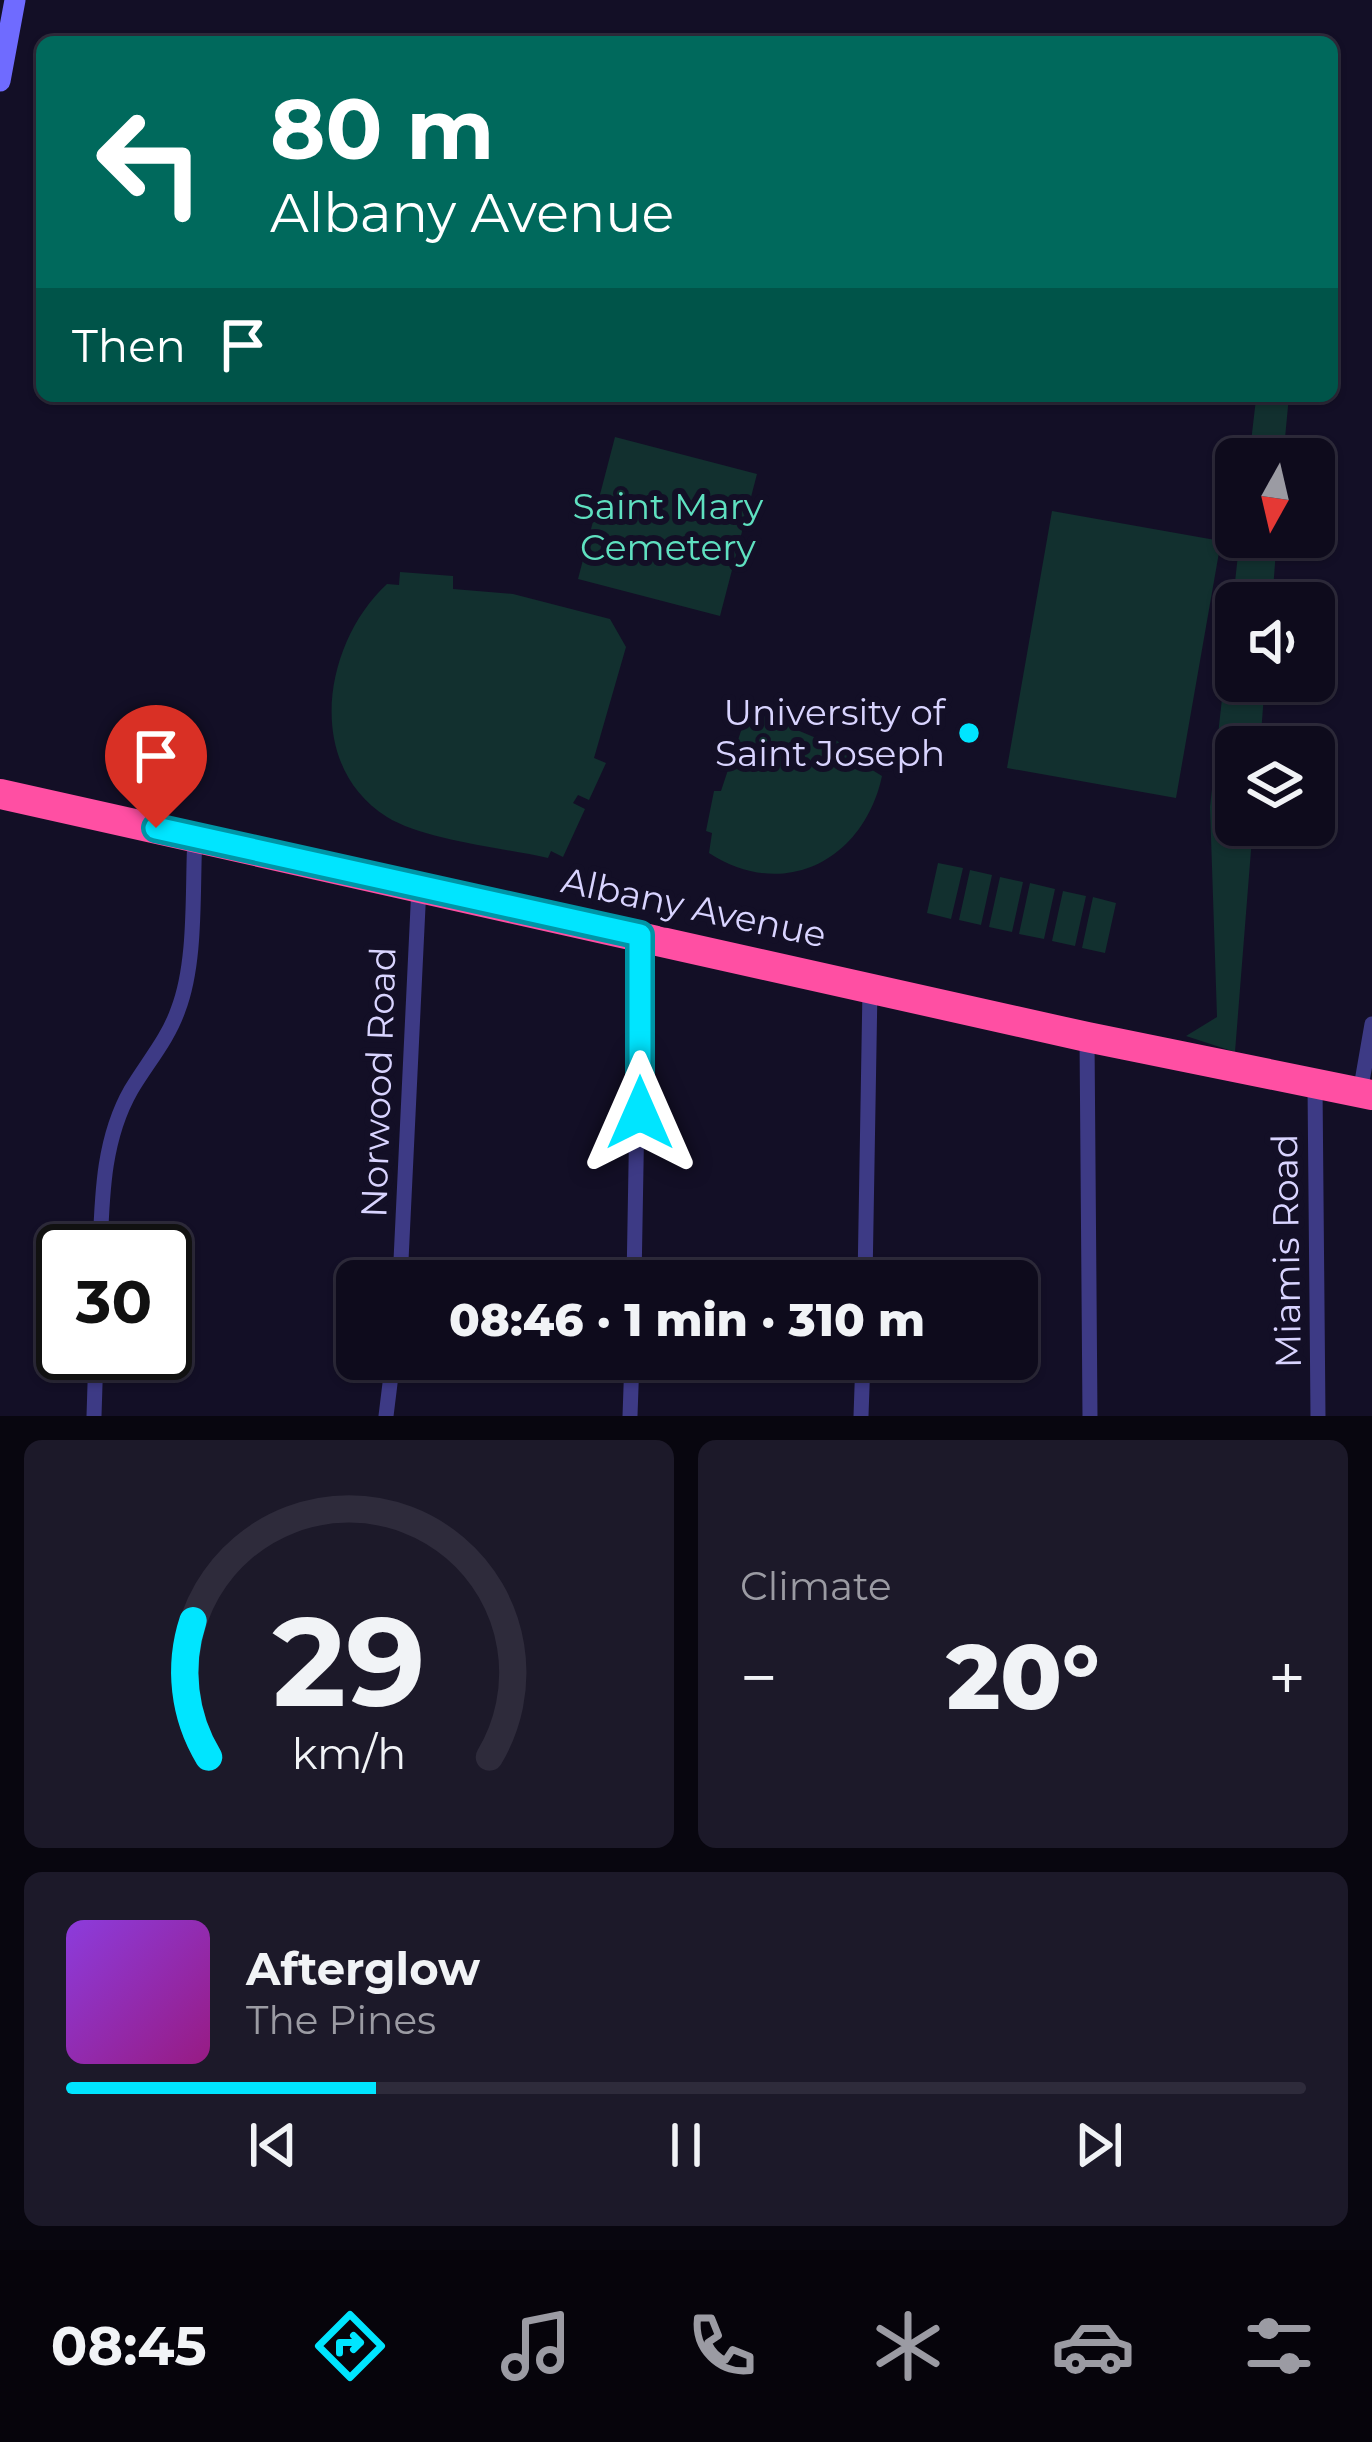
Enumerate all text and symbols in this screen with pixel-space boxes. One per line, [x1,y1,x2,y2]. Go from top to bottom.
text: 80 m [270,78,494,180]
icon: left [72,84,228,240]
text: Albany Avenue [270,180,674,246]
icon: arrive [210,312,276,378]
text: Then [72,318,186,373]
north arrow [1215,438,1335,558]
map controls [1215,438,1335,846]
park label: Saint Mary Cemetery [573,484,764,569]
button: sound [1215,582,1335,702]
place label: University of Saint Joseph [715,690,947,775]
pin [105,705,207,828]
marker: University of Saint Joseph [956,720,982,746]
icon: arrive [123,723,189,789]
button: layers [1215,726,1335,846]
street label: Albany Avenue [558,857,830,957]
street label: Norwood Road [351,946,405,1218]
position arrow [577,1050,703,1176]
street label: Miamis Road [1262,1133,1310,1369]
speed limit sign: 30 [36,1224,192,1380]
text: 08:46 · 1 min · 310 m [449,1292,925,1347]
text: Climate [740,1562,892,1610]
text: 29 [272,1585,426,1737]
text: 20° [946,1622,1100,1732]
text: − [740,1637,778,1718]
text: + [1268,1637,1306,1718]
text: km/h [292,1727,406,1780]
text: Afterglow [246,1941,480,1996]
text: The Pines [246,1996,436,2044]
icon: previous [240,2112,306,2178]
icon: pause [653,2112,719,2178]
icon: next [1066,2112,1132,2178]
icon: directions [308,2304,392,2388]
icon: music [494,2304,578,2388]
icon: phone [680,2304,764,2388]
icon: climate [866,2304,950,2388]
icon: car [1051,2304,1135,2388]
icon: filters [1237,2304,1321,2388]
text: 08:45 [51,2313,207,2379]

